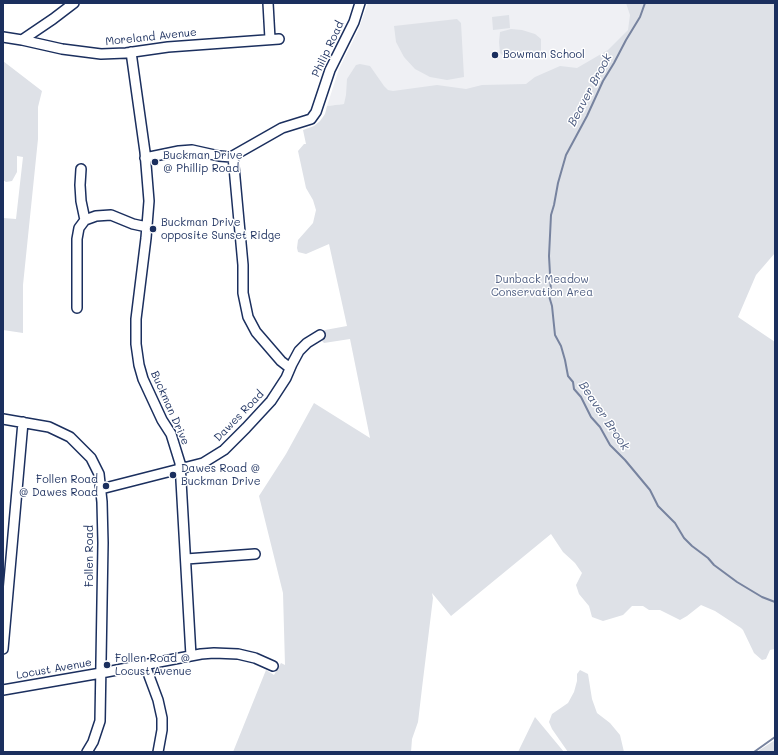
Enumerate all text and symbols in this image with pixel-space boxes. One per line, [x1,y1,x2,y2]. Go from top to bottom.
street label: Philip Road [309,19,347,79]
street label: Moreland Avenue [105,26,197,48]
place label: Bowman School [503,48,585,62]
marker: Bowman School [490,50,500,60]
water label: Beaver Brook [565,51,615,129]
place label: Buckman Drive @ Phillip Road [163,149,242,175]
marker: Buckman Drive @ Phillip Road [150,157,160,167]
place label: Buckman Drive opposite Sunset Ridge [161,216,281,242]
marker: Buckman Drive opposite Sunset Ridge [148,224,158,234]
park label: Dunback Meadow Conservation Area [491,273,593,299]
street label: Buckman Drive [148,369,192,447]
water label: Beaver Brook [576,379,632,453]
street label: Dawes Road [211,388,267,444]
place label: Dawes Road @ Buckman Drive [181,462,260,488]
marker: Dawes Road @ Buckman Drive [168,470,178,480]
place label: Follen Road @ Dawes Road [19,473,98,499]
marker: Follen Road @ Dawes Road [101,481,111,491]
street label: Follen Road [83,525,97,587]
place label: Follen Road @ Locust Avenue [115,652,192,678]
street label: Locust Avenue [15,656,93,682]
marker: Follen Road @ Locust Avenue [102,660,112,670]

